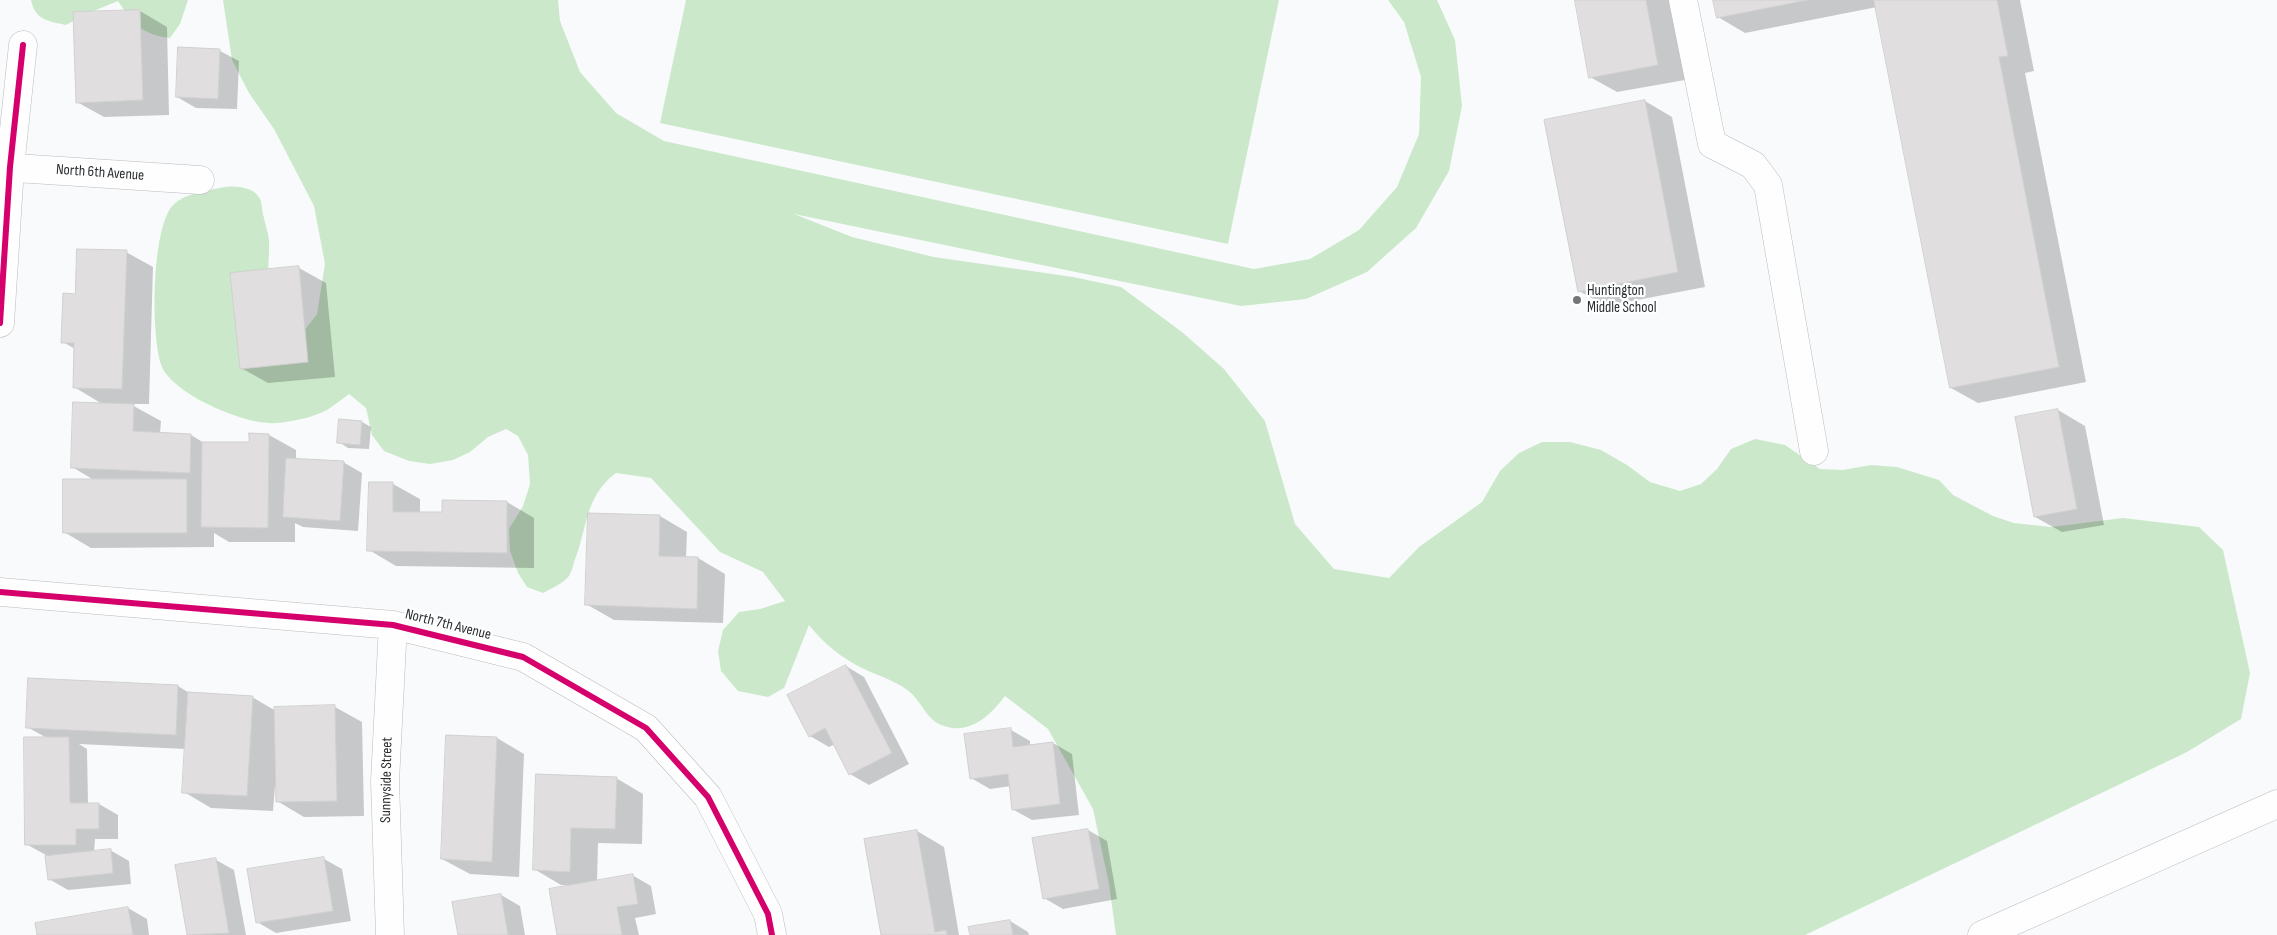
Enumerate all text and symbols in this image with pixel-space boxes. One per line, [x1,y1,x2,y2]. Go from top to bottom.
street label: North 6th Avenue [55,161,145,185]
place label: Huntington Middle School [1587,282,1656,317]
marker: Huntington Middle School [1571,294,1583,306]
street label: North 7th Avenue [403,606,493,644]
street label: Sunnyside Street [377,737,397,823]

